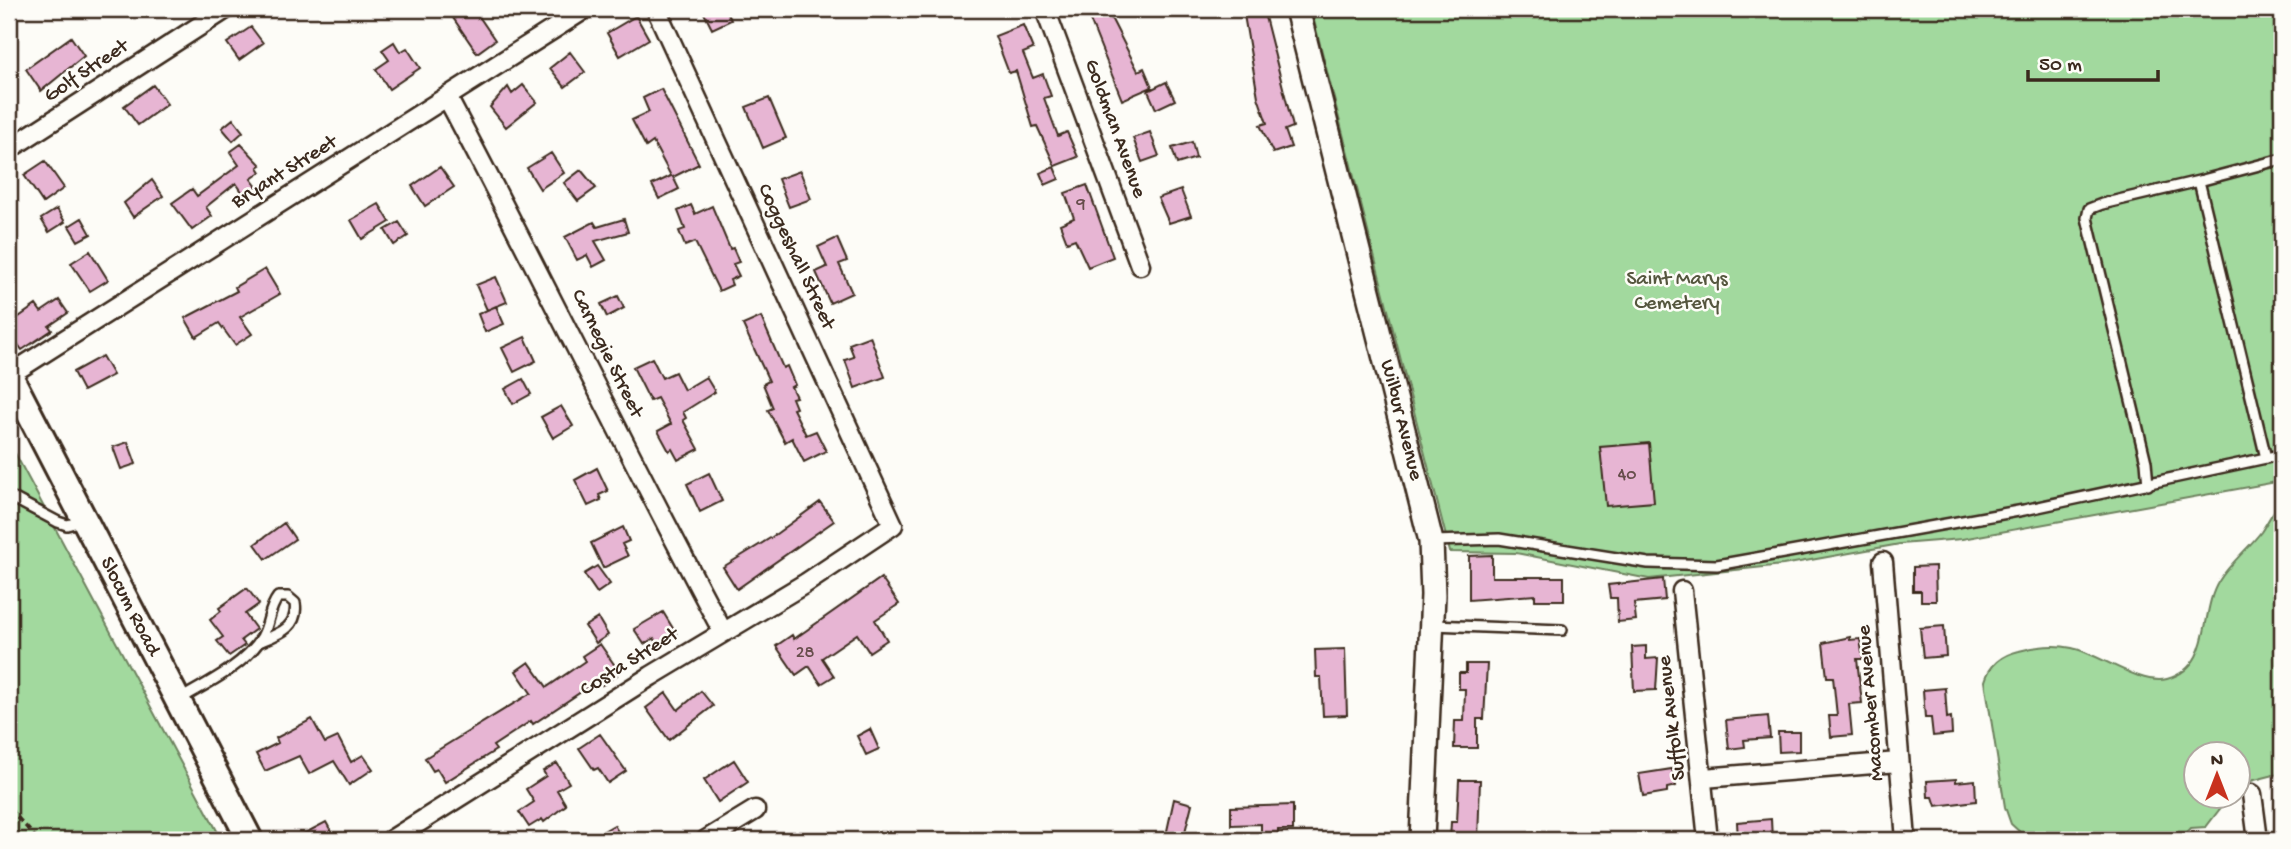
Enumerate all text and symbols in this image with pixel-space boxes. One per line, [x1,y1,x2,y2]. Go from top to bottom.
street label: Golf Street [40,33,136,109]
scale bar [2028,38,2158,82]
text: 50 m [2039,54,2082,79]
street label: Goldman Avenue [1077,56,1151,203]
street label: Bryant Street [227,129,344,216]
street label: Coggeshall Street [750,180,841,336]
house number: 9 [1075,194,1086,215]
park label: Saint Marys Cemetery [1626,268,1729,317]
street label: Carnegie Street [564,286,649,424]
street label: Wilbur Avenue [1373,357,1428,484]
house number: 40 [1618,465,1636,486]
street label: Slocum Road [93,553,166,662]
street label: Costa Street [576,622,686,703]
street label: Macomber Avenue [1853,623,1891,782]
house number: 28 [796,643,814,664]
street label: Suffolk Avenue [1653,653,1693,782]
north arrow [2182,740,2252,810]
text: N [2211,750,2223,773]

